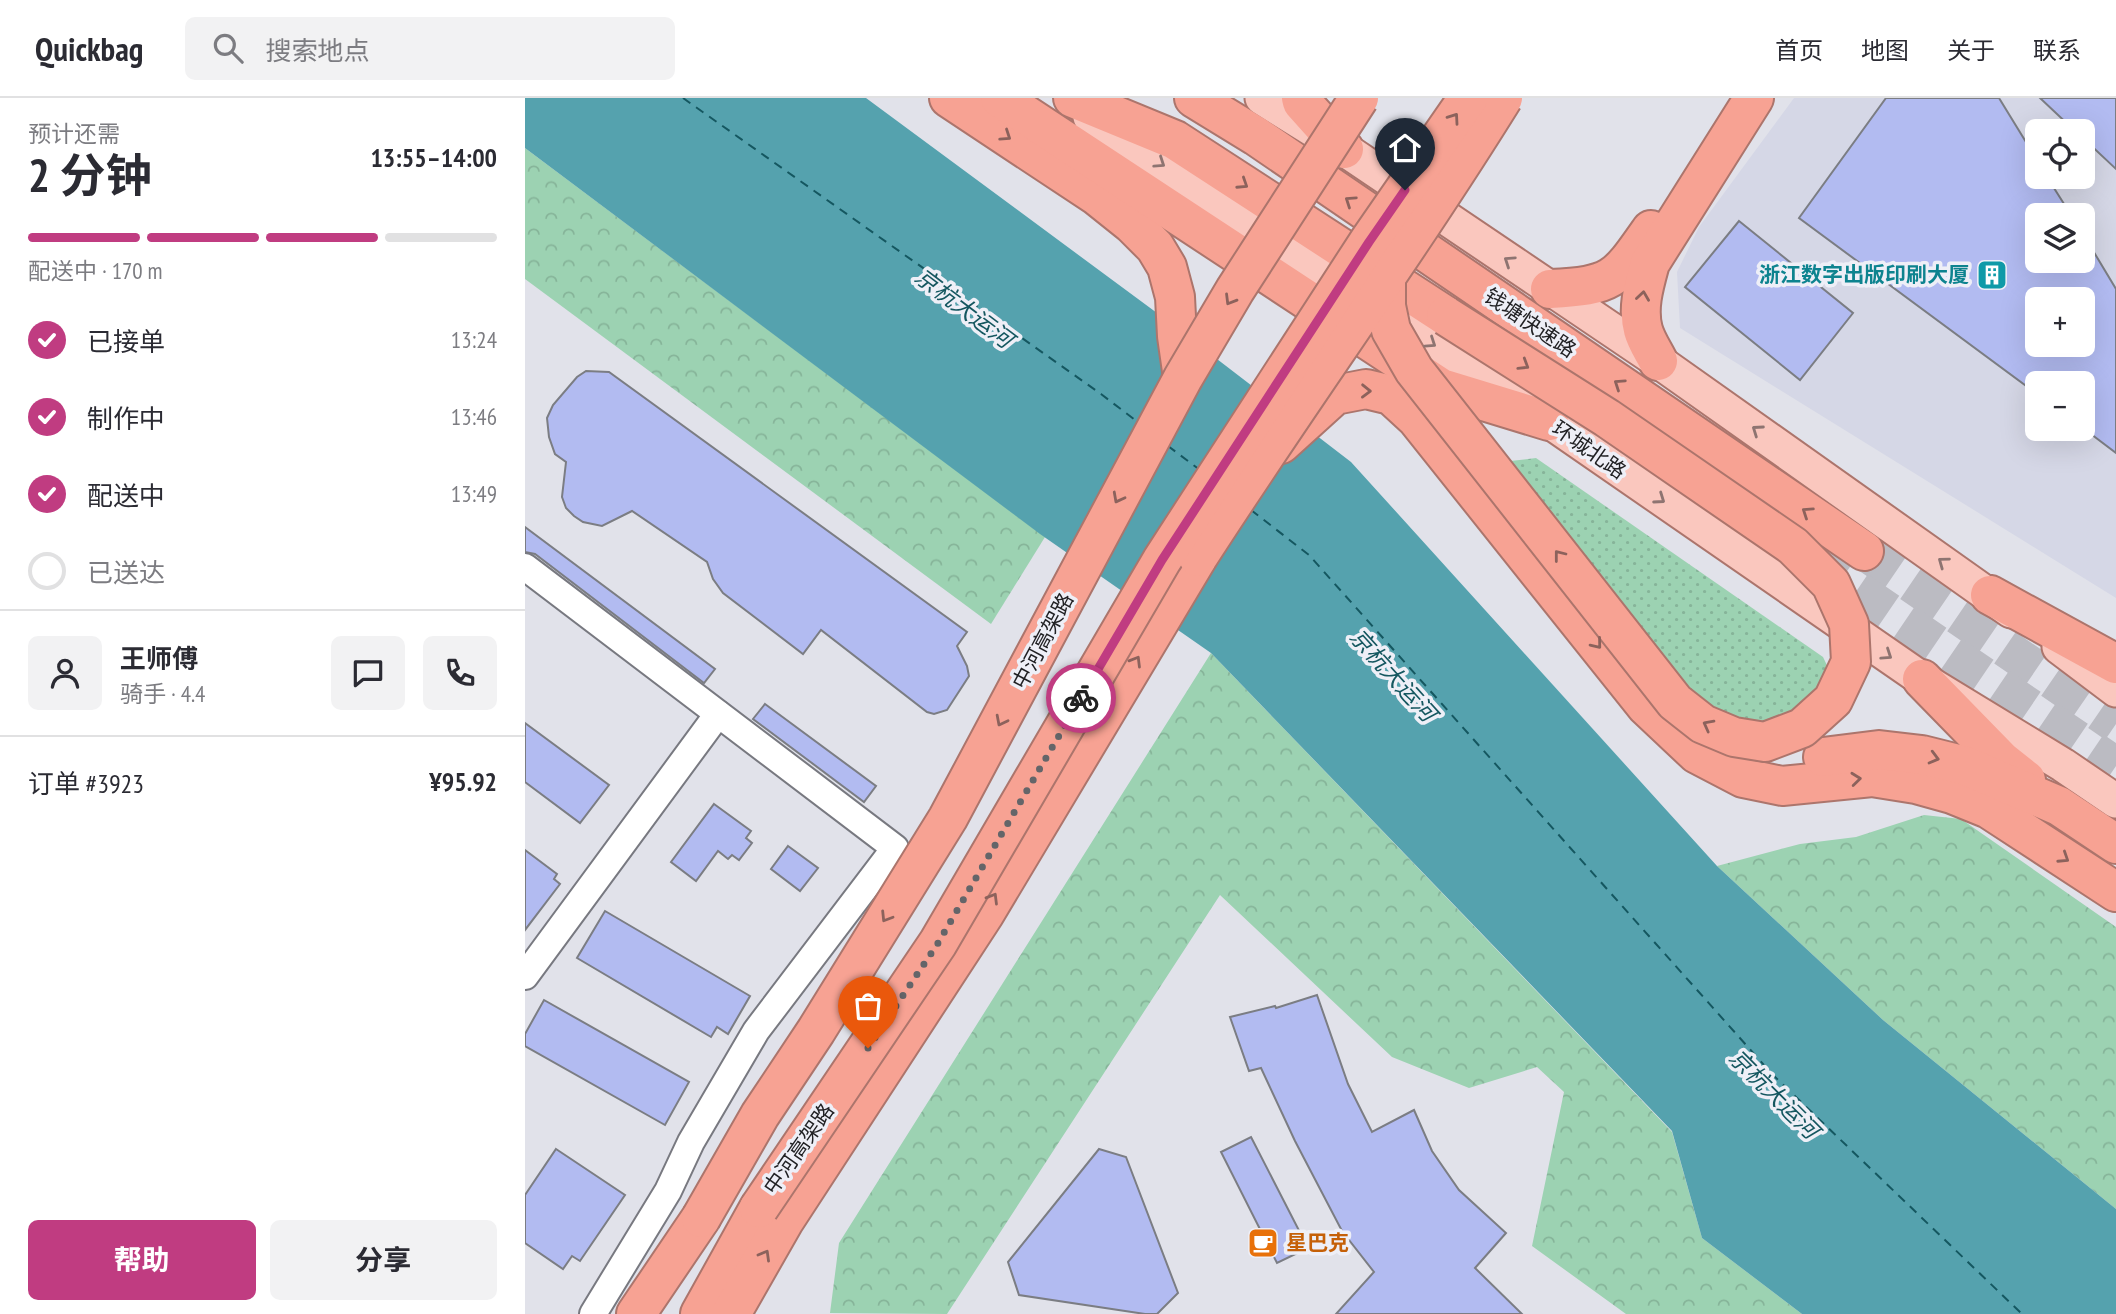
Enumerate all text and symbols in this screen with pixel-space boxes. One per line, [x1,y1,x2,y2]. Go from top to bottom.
search box [185,17,675,80]
text: Quickbag [35,27,143,70]
icon: search [209,29,247,67]
text: 搜索地点 [265,34,369,67]
text: 首页 [1775,35,1823,66]
text: 地图 [1861,35,1909,66]
text: 关于 [1947,35,1995,66]
text: 联系 [2033,35,2081,66]
one-way arrow [1446,113,1458,126]
pin [1375,118,1435,190]
text: 预计还需 [28,119,120,148]
map controls [2025,119,2095,441]
button: locate [2025,119,2095,189]
one-way arrow [998,128,1011,140]
icon: home [1386,129,1424,167]
text: 13:55–14:00 [370,141,497,174]
text: 2 分钟 [28,145,151,205]
one-way arrow [1152,155,1165,167]
one-way arrow [1235,176,1248,189]
one-way arrow [1345,197,1358,209]
button: layers [2025,203,2095,273]
text: 配送中 · 170 m [28,256,163,285]
one-way arrow [1504,257,1517,269]
building icon: 浙江数字出版印刷大厦 [1975,258,2009,292]
water label: 京杭大运河 [910,261,1022,356]
place label: 浙江数字出版印刷大厦 [1759,261,1969,288]
street label: 钱塘快速路 [1479,282,1581,363]
button: + [2025,287,2095,357]
one-way arrow [1635,290,1650,302]
one-way arrow [1225,292,1238,305]
icon: check [28,321,66,359]
text: 已接单 [87,325,165,358]
text: 13:24 [451,325,497,354]
one-way arrow [1423,335,1436,347]
one-way arrow [1517,357,1530,370]
button: − [2025,371,2095,441]
one-way arrow [1614,380,1627,392]
one-way arrow [1361,383,1372,399]
icon: check [28,398,66,436]
text: 制作中 [87,402,165,435]
text: 13:46 [451,402,497,431]
street label: 环城北路 [1547,414,1631,485]
one-way arrow [1752,426,1765,438]
icon: check [28,475,66,513]
text: 配送中 [87,479,165,512]
text: 13:49 [451,479,497,508]
one-way arrow [1113,491,1127,503]
one-way arrow [1652,491,1665,504]
one-way arrow [1802,507,1815,520]
one-way arrow [1554,550,1567,562]
text: 已送达 [87,556,165,589]
one-way arrow [1938,558,1951,570]
street label: 中河高架路 [1006,588,1079,693]
water label: 京杭大运河 [1344,622,1445,730]
button: person [28,636,102,710]
button: chat [331,636,405,710]
button: phone [423,636,497,710]
one-way arrow [1588,637,1601,649]
text: 王师傅 [120,642,198,675]
one-way arrow [1879,647,1892,660]
one-way arrow [1127,656,1140,669]
courier [1046,663,1116,733]
text: 骑手 · 4.4 [120,679,205,708]
icon: bike [1062,679,1100,717]
one-way arrow [995,714,1009,726]
one-way arrow [1702,719,1715,733]
one-way arrow [1928,750,1940,764]
text: ¥95.92 [429,765,497,798]
text: 订单 #3923 [28,767,144,800]
one-way arrow [1850,771,1862,786]
one-way arrow [2056,850,2069,862]
one-way arrow [985,893,998,906]
one-way arrow [882,910,895,923]
pin [838,976,898,1048]
icon: bag [849,987,887,1025]
water label: 京杭大运河 [1723,1043,1828,1147]
street label: 中河高架路 [757,1098,840,1199]
button: 帮助 [28,1220,256,1300]
button: 分享 [270,1220,497,1300]
cafe icon: 星巴克 [1246,1226,1280,1260]
place label: 星巴克 [1286,1229,1349,1256]
one-way arrow [757,1249,770,1262]

